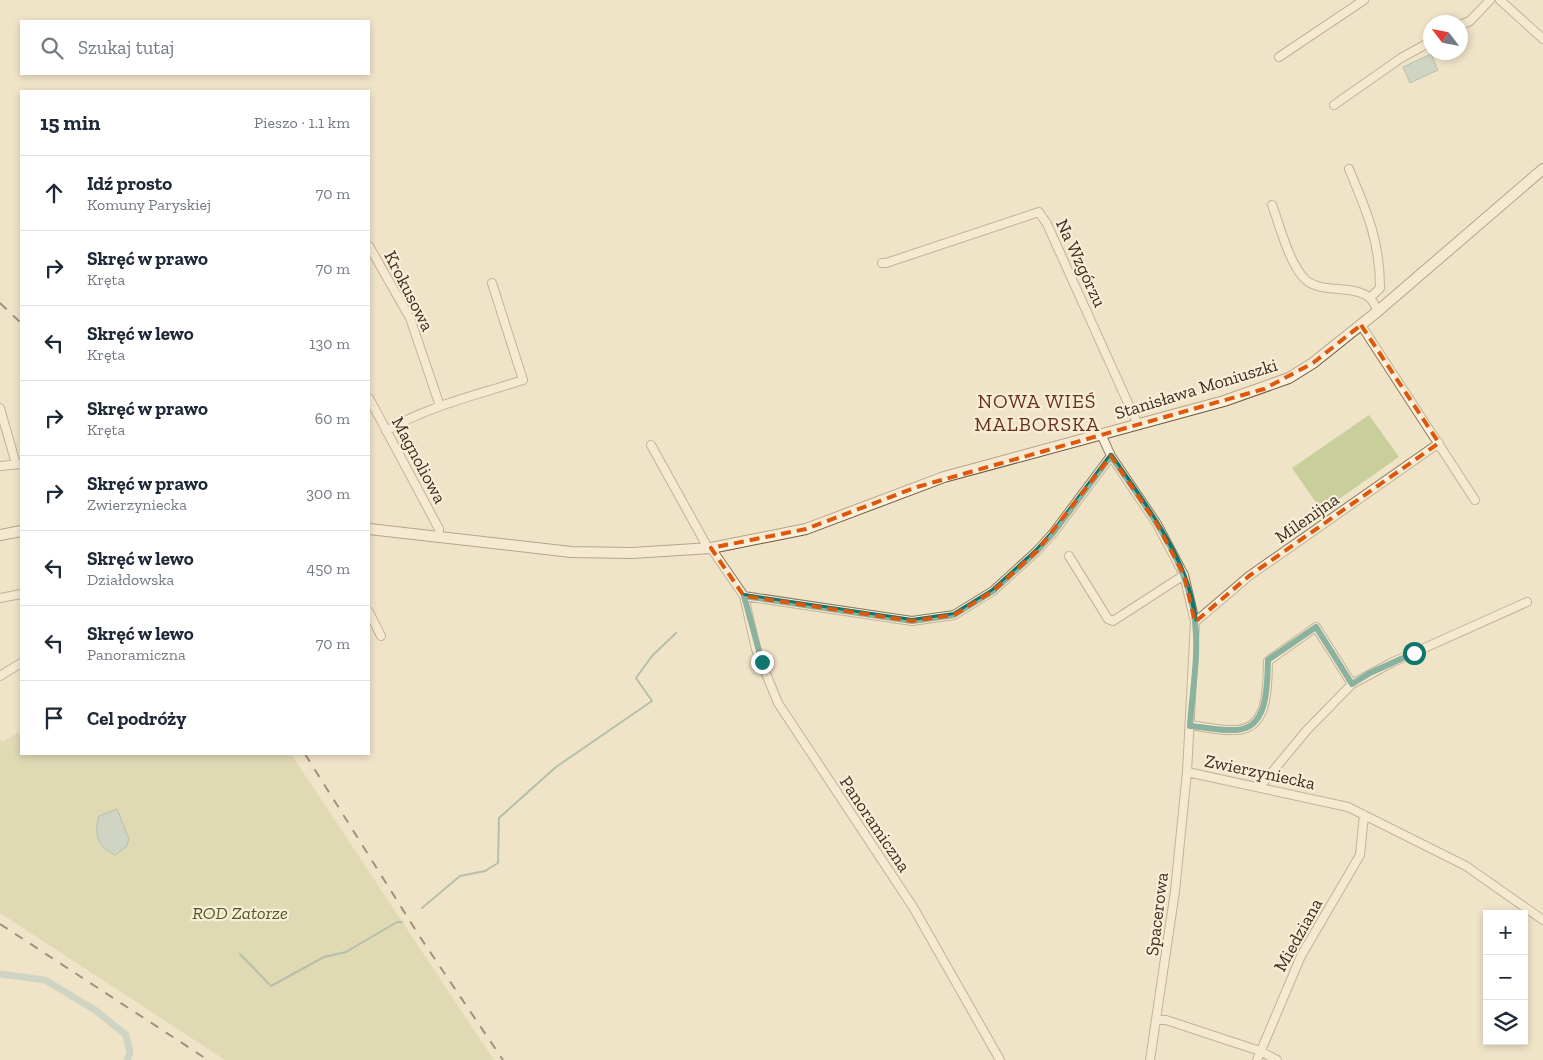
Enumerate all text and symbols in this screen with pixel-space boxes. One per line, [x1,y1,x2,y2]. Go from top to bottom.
north arrow [1423,15,1468,60]
search box [20,20,370,75]
icon: search [38,34,66,62]
text: Szukaj tutaj [78,36,174,59]
text: 15 min [40,110,101,135]
text: Pieszo · 1.1 km [254,113,350,132]
text: Idź prosto [87,172,172,195]
icon: ahead [40,179,68,207]
text: 70 m [316,184,350,203]
text: Komuny Paryskiej [87,195,211,214]
street label: Na Wzgórzu [1051,215,1111,311]
text: Skręć w prawo [87,247,208,270]
street label: Krokusowa [379,247,439,335]
icon: right [40,254,68,282]
text: 70 m [316,259,350,278]
text: Kręta [87,270,125,289]
text: Skręć w lewo [87,322,194,345]
icon: left [40,329,68,357]
text: 130 m [309,334,350,353]
text: Kręta [87,345,125,364]
street label: Stanisława Moniuszki [1112,354,1280,424]
district label: NOWA WIEŚ MALBORSKA [974,389,1100,436]
text: Skręć w prawo [87,397,208,420]
icon: right [40,404,68,432]
text: 60 m [315,409,350,428]
street label: Magnoliowa [387,413,451,507]
text: Kręta [87,420,125,439]
text: Skręć w prawo [87,472,208,495]
icon: right [40,479,68,507]
text: 300 m [306,484,350,503]
street label: Milenijna [1271,488,1343,548]
text: Zwierzyniecka [87,495,187,514]
text: Skręć w lewo [87,547,194,570]
icon: left [40,554,68,582]
text: 450 m [307,559,350,578]
text: Działdowska [87,570,174,589]
text: Skręć w lewo [87,622,194,645]
icon: left [40,629,68,657]
text: 70 m [316,634,350,653]
route start [1403,642,1426,665]
text: Panoramiczna [87,645,186,664]
route end [751,651,774,674]
icon: arrive [40,704,68,732]
text: Cel podróży [87,707,186,730]
street label: Zwierzyniecka [1203,750,1318,795]
street label: Panoramiczna [835,772,915,876]
street label: Spacerowa [1141,871,1173,957]
street label: Miedziana [1269,894,1327,975]
park label: ROD Zatorze [192,902,288,924]
map controls [1483,910,1528,1045]
button: + [1483,910,1528,955]
button: − [1483,955,1528,1000]
button: layers [1483,1000,1528,1045]

